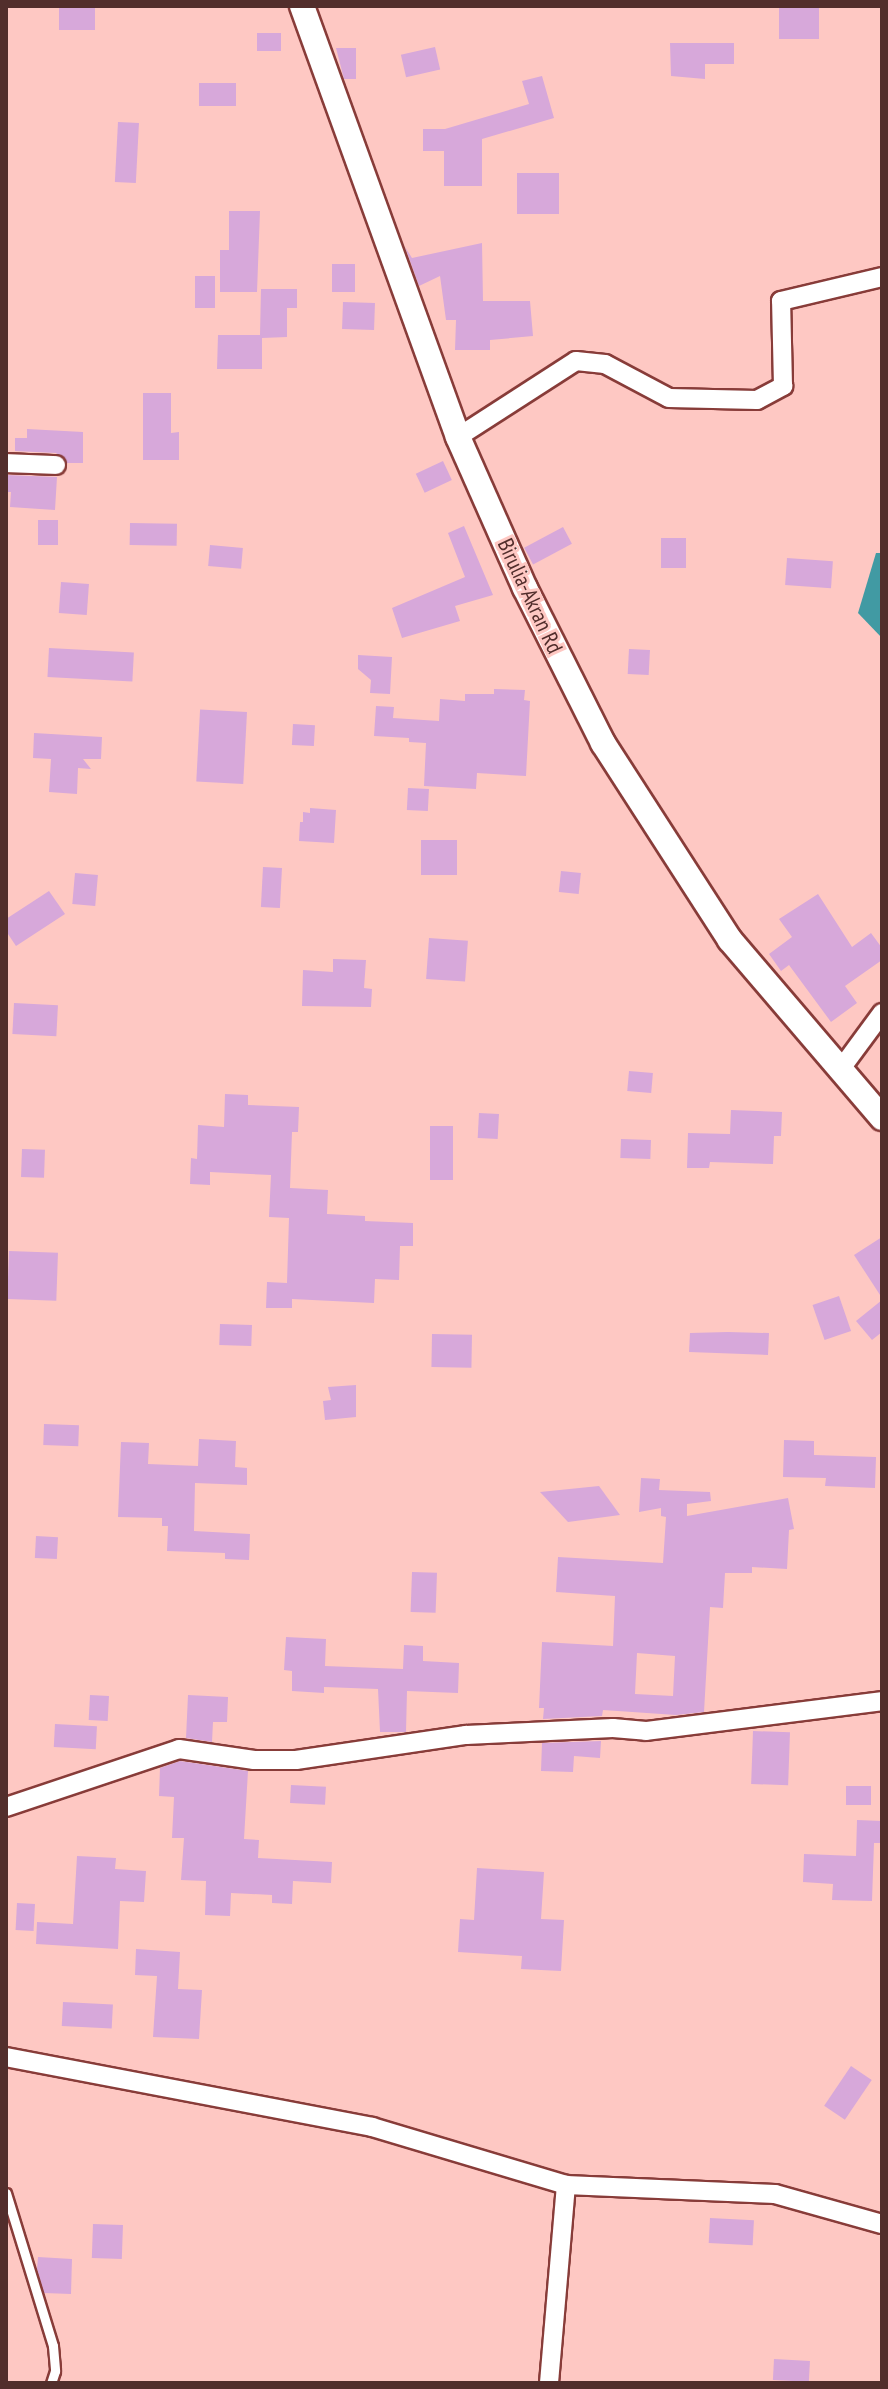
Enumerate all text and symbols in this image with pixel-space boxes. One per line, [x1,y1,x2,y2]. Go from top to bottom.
street label: Birulia-Akran Rd [492,534,568,658]

